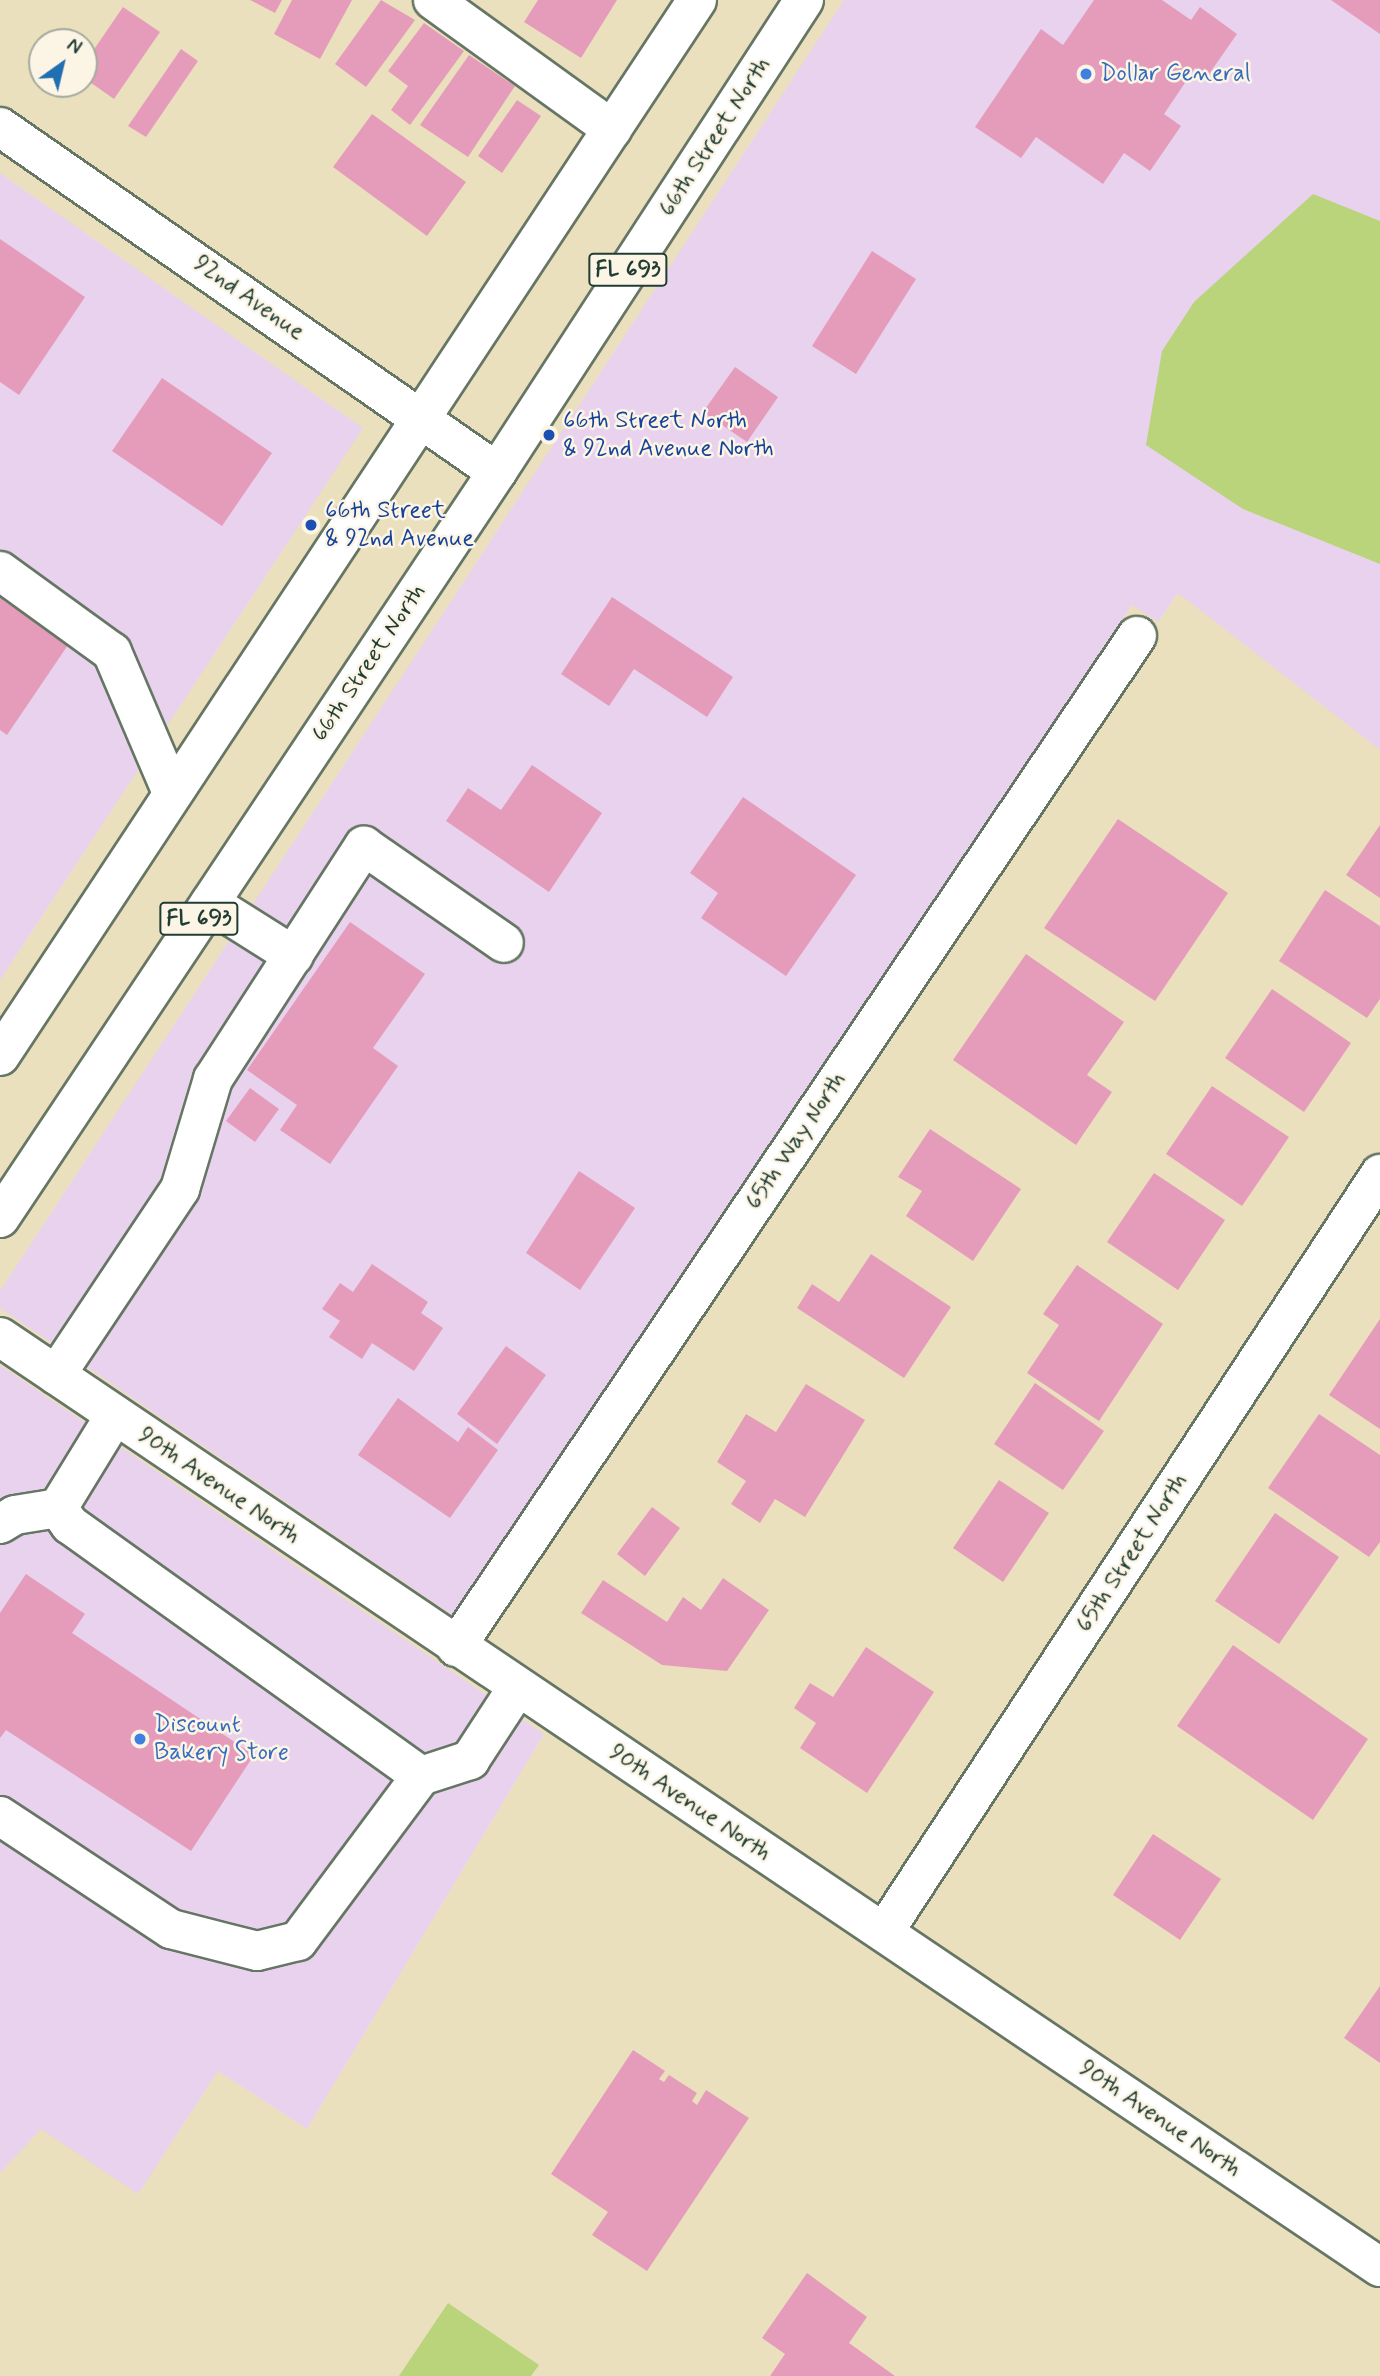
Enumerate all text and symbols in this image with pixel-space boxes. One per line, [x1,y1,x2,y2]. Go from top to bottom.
north arrow [28,28,98,98]
text: N [62,33,86,61]
street label: 66th Street North [653,52,777,222]
place label: Dollar General [1100,60,1249,88]
marker: Dollar General [1078,66,1094,82]
street label: 92nd Avenue [187,249,311,347]
road number: FL 693 [588,250,668,290]
place label: 66th Street North & 92nd Avenue North [563,407,776,463]
marker: 66th Street North & 92nd Avenue North [541,427,557,443]
place label: 66th Street & 92nd Avenue [325,497,476,553]
marker: 66th Street & 92nd Avenue [303,517,319,533]
street label: 66th Street North [306,579,432,747]
road number: FL 693 [159,900,239,938]
street label: 65th Way North [739,1067,853,1215]
street label: 90th Avenue North [132,1421,306,1551]
street label: 65th Street North [1070,1469,1194,1637]
place label: Discount Bakery Store [154,1711,289,1767]
marker: Discount Bakery Store [132,1731,148,1747]
street label: 90th Avenue North [603,1738,777,1868]
street label: 90th Avenue North [1073,2054,1247,2184]

